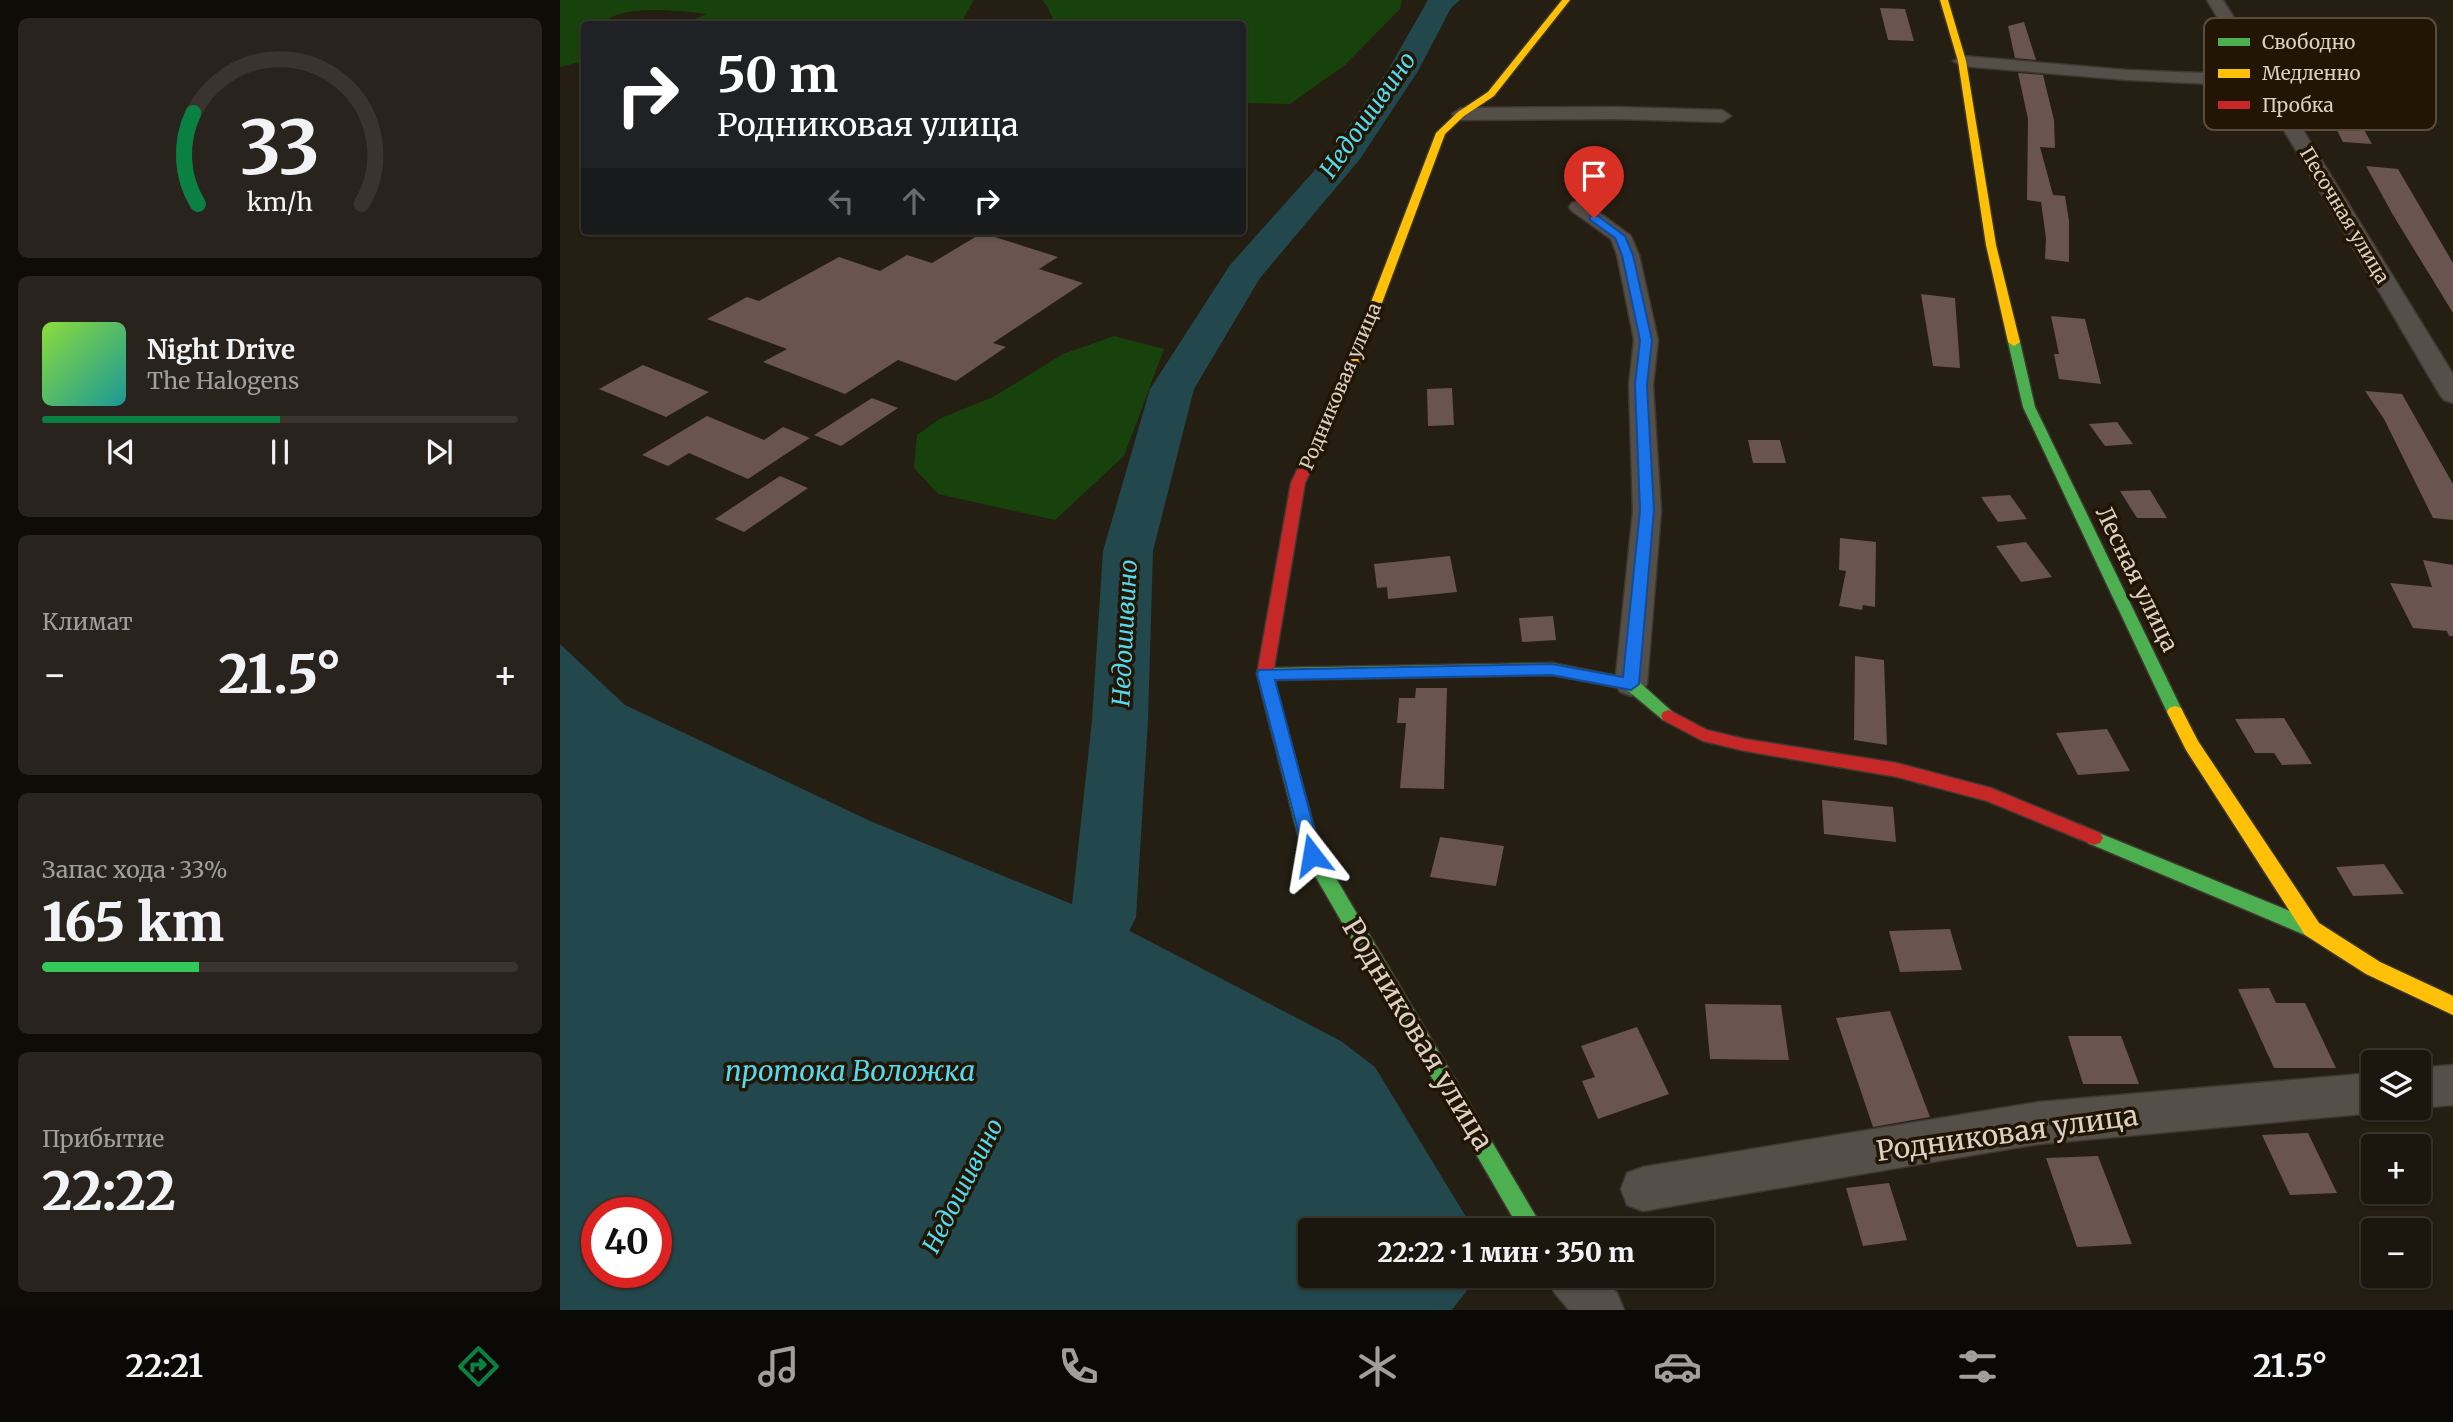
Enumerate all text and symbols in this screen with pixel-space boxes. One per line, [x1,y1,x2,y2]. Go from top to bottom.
legend [2204,18,2436,130]
text: Свободно [2262,30,2355,54]
text: 50 m [717,44,838,105]
water label: Недошивино [1313,45,1423,184]
icon: right [602,49,693,140]
text: Медленно [2262,61,2361,85]
text: Пробка [2262,93,2334,117]
text: 33 [240,103,320,195]
text: Родниковая улица [717,105,1019,145]
street label: Песочная улица [2295,143,2395,287]
pin [1564,146,1624,218]
icon: arrive [1575,157,1613,195]
icon: left [822,182,860,220]
icon: ahead [895,182,933,220]
icon: right [968,182,1006,220]
text: km/h [247,186,313,218]
street label: Родниковая улица [1294,299,1386,473]
text: Night Drive [147,333,295,366]
text: The Halogens [147,366,299,395]
icon: previous [102,433,140,471]
icon: pause [261,433,299,471]
icon: next [420,433,458,471]
street label: Лесная улица [2090,501,2185,656]
water label: Недошивино [1105,559,1144,707]
text: Климат [42,607,133,636]
text: 21.5° [219,642,341,707]
text: − [42,651,67,698]
text: + [493,651,518,698]
position arrow [1275,818,1349,892]
text: Запас хода · 33% [42,855,228,884]
text: 165 km [42,890,224,955]
street label: Родниковая улица [1335,912,1501,1156]
map controls [2361,1050,2431,1288]
button: layers [2361,1050,2431,1120]
water label: протока Воложка [725,1053,975,1089]
street label: Родниковая улица [1874,1097,2140,1169]
water label: Недошивино [915,1113,1010,1258]
text: Прибытие [42,1124,164,1153]
button: + [2361,1134,2431,1204]
text: 22:22 [42,1159,176,1224]
speed limit sign: 40 [581,1197,672,1288]
button: − [2361,1218,2431,1288]
text: 22:22 · 1 мин · 350 m [1377,1236,1635,1269]
icon: directions [454,1342,503,1391]
icon: music [754,1342,803,1391]
icon: phone [1054,1342,1103,1391]
icon: climate [1353,1342,1402,1391]
icon: car [1653,1342,1702,1391]
icon: filters [1953,1342,2002,1391]
text: 22:21 [125,1346,203,1386]
text: 21.5° [2253,1346,2328,1386]

